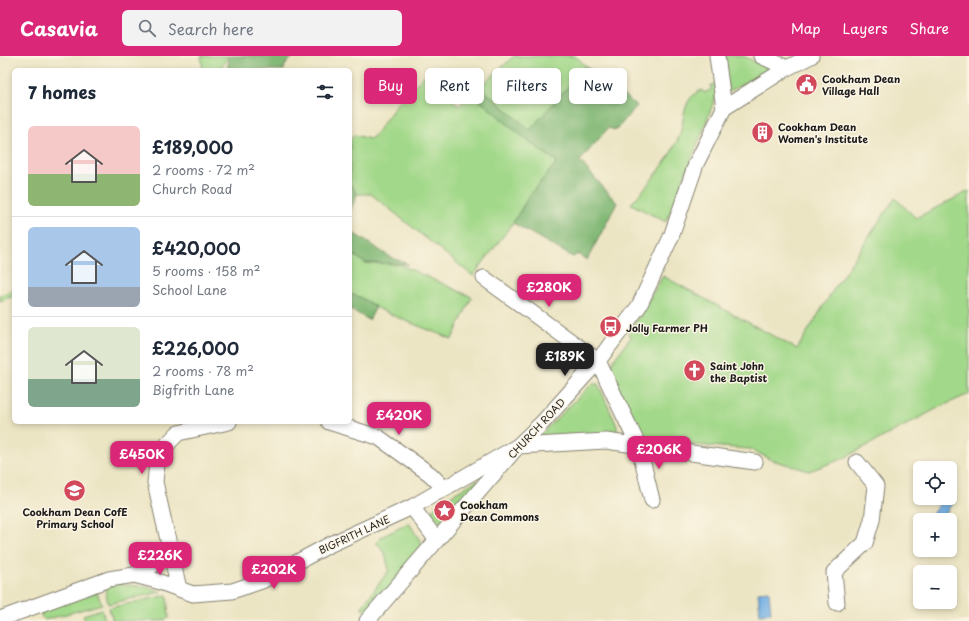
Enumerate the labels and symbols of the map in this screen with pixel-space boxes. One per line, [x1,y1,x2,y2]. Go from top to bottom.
public building icon: Cookham Dean Village Hall [793,71,819,97]
place label: Cookham Dean Village Hall [822,71,900,98]
building icon: Cookham Dean Women's Institute [750,119,776,145]
place label: Cookham Dean Women's Institute [778,119,868,146]
pin: £280K [521,274,577,308]
bus stop icon: Jolly Farmer PH [598,314,624,340]
place label: Jolly Farmer PH [626,320,708,336]
pin: £189K [537,343,593,377]
church icon: Saint John the Baptist [681,358,707,384]
place label: Saint John the Baptist [710,358,767,385]
street label: CHURCH ROAD [504,394,568,462]
pin: £420K [371,402,427,436]
pin: £206K [631,436,687,470]
pin: £450K [114,441,170,475]
school or university icon: Cookham Dean CofE Primary School [62,478,88,504]
place icon: Cookham Dean Commons [432,497,458,523]
place label: Cookham Dean Commons [460,497,539,524]
place label: Cookham Dean CofE Primary School [22,504,128,531]
street label: BIGFRITH LANE [316,511,392,557]
pin: £226K [132,542,188,576]
pin: £202K [246,556,302,590]

